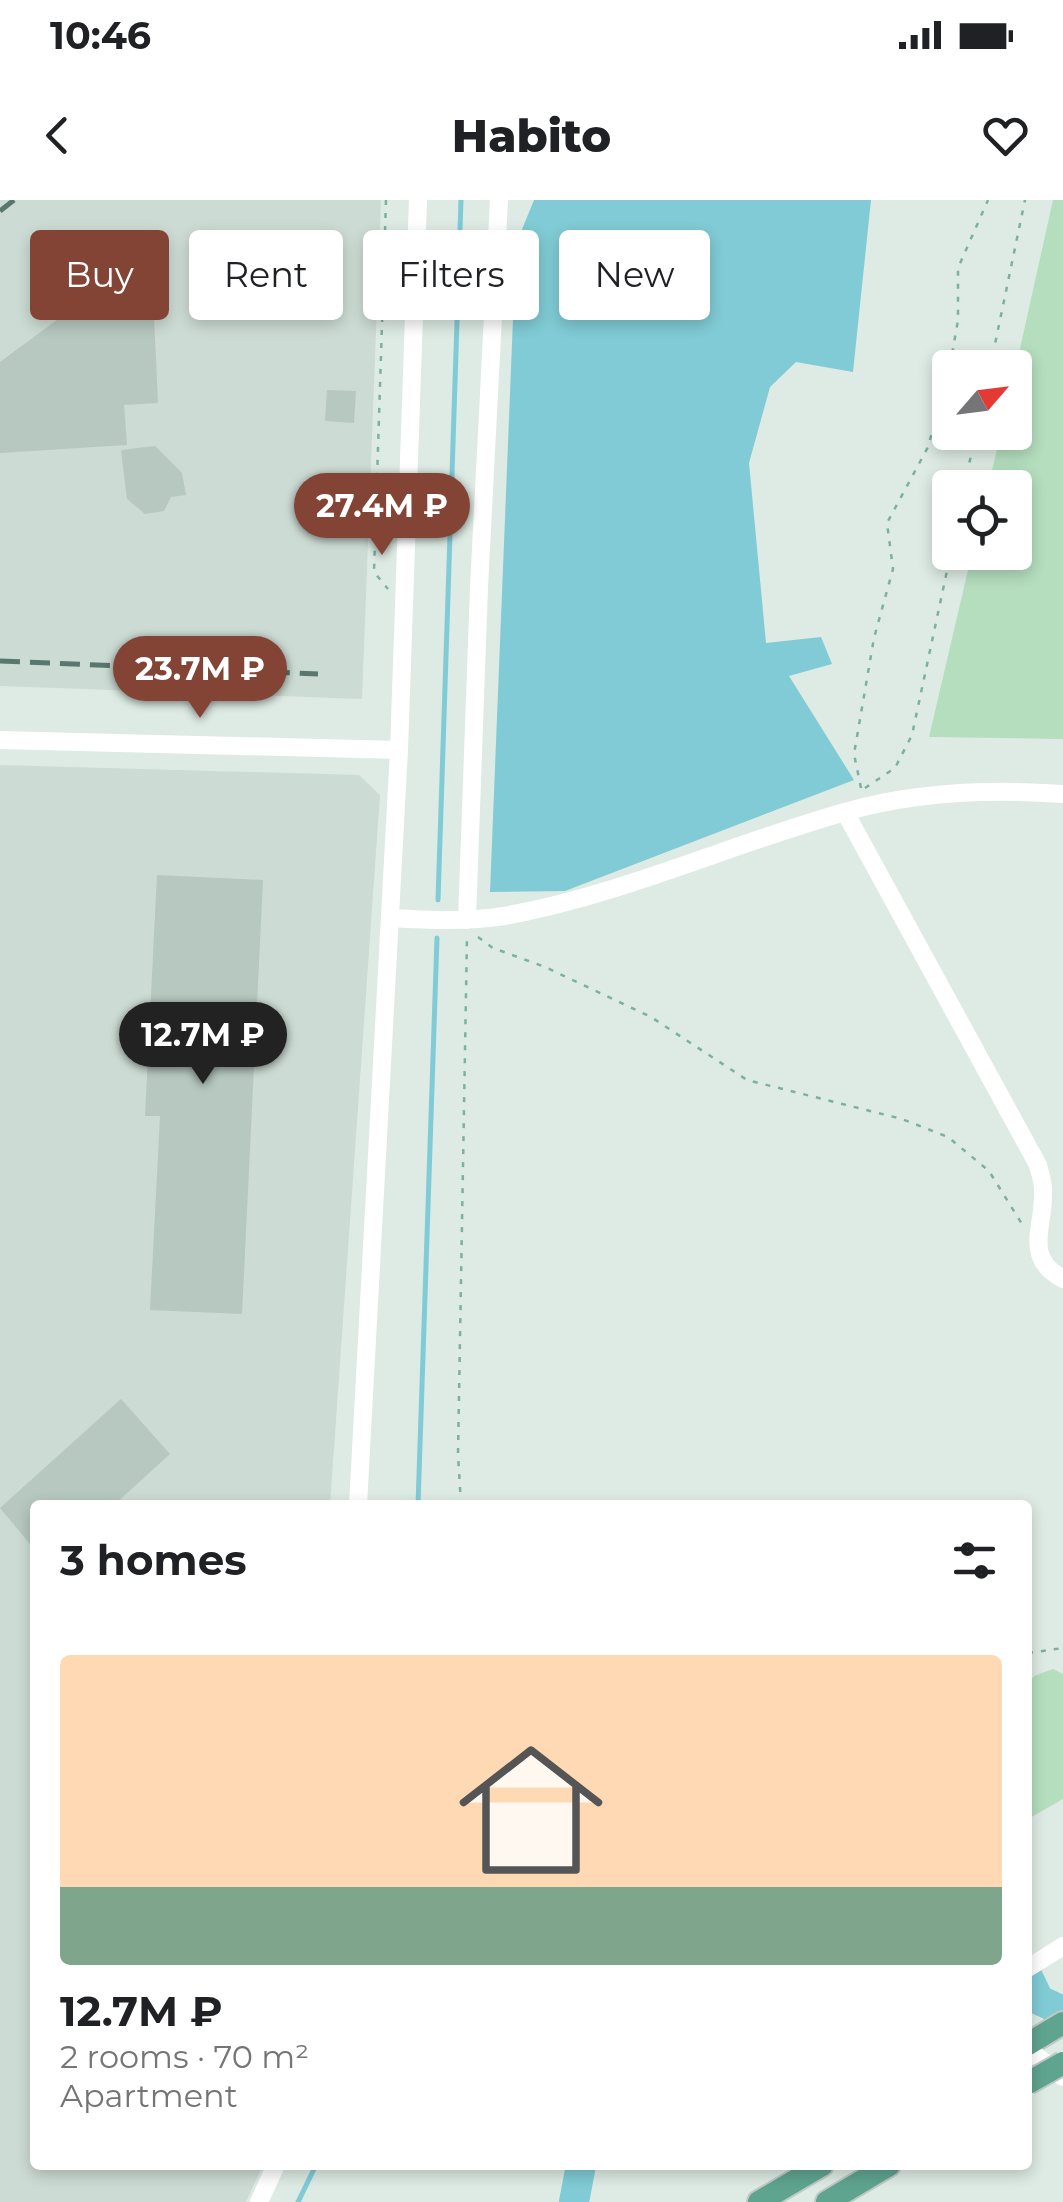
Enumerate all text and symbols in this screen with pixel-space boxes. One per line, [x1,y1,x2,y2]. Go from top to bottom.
text: 10:46 [50,12,151,59]
icon: back [30,108,85,163]
text: Habito [452,108,611,163]
icon: heart [978,108,1033,163]
chip: Buy [30,230,169,320]
chip: Rent [189,230,343,320]
chip: Filters [363,230,539,320]
chip: New [559,230,710,320]
north arrow [932,350,1032,450]
map controls [932,350,1032,570]
button: locate [932,470,1032,570]
pin: 27.4M ₽ [290,473,474,558]
text: 27.4M ₽ [316,486,448,525]
pin: 23.7M ₽ [108,636,292,721]
text: 23.7M ₽ [135,649,265,688]
pin: 12.7M ₽ [111,1002,295,1087]
text: 12.7M ₽ [141,1015,265,1054]
icon: filters [947,1533,1002,1588]
text: 3 homes [60,1534,246,1586]
icon: home [441,1720,621,1900]
text: 12.7M ₽ [60,1985,223,2037]
text: 2 rooms · 70 m² [60,2037,309,2076]
text: Apartment [60,2076,238,2115]

